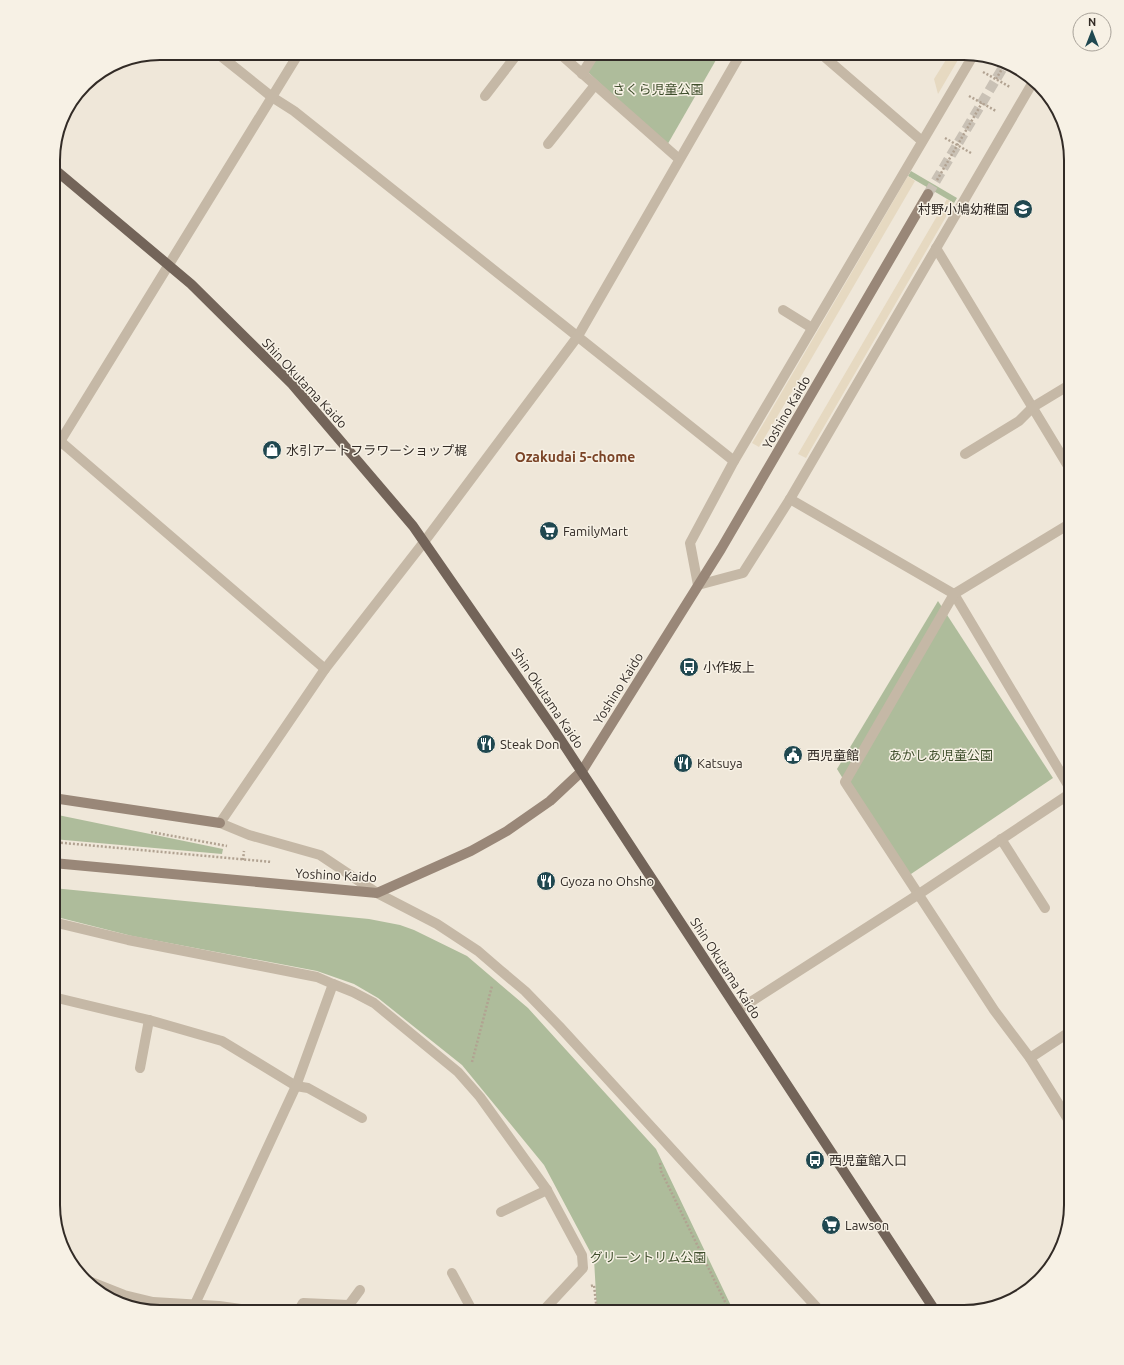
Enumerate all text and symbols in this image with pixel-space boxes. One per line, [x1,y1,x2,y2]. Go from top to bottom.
north arrow [1072,12,1112,52]
text: N [1088,16,1096,28]
park label: さくら児童公園 [612,82,704,96]
school or university icon: 村野小鳩幼稚園 [1012,198,1034,220]
place label: 村野小鳩幼稚園 [918,202,1009,216]
street label: Shin Okutama Kaido [260,335,350,431]
street label: Yoshino Kaido [760,373,812,451]
shop icon: 水引アートフラワーショップ梶 [261,439,283,461]
place label: 水引アートフラワーショップ梶 [286,443,467,457]
district label: Ozakudai 5-chome [515,449,635,465]
supermarket icon: FamilyMart [538,520,560,542]
place label: FamilyMart [563,524,628,538]
street label: Shin Okutama Kaido [509,645,587,751]
street label: Yoshino Kaido [590,650,646,726]
bus stop icon: 小作坂上 [678,656,700,678]
place label: 小作坂上 [703,660,755,674]
restaurant icon: Steak Don [475,733,497,755]
place label: Steak Don [500,737,560,751]
public building icon: 西児童館 [782,744,804,766]
place label: 西児童館 [807,748,859,762]
park label: あかしあ児童公園 [889,748,993,762]
restaurant icon: Katsuya [672,752,694,774]
place label: Katsuya [697,756,743,770]
street label: Yoshino Kaido [295,866,377,884]
restaurant icon: Gyoza no Ohsho [535,870,557,892]
place label: Gyoza no Ohsho [560,874,654,888]
street label: Shin Okutama Kaido [688,915,764,1021]
bus stop icon: 西児童館入口 [804,1149,826,1171]
place label: 西児童館入口 [829,1153,907,1167]
supermarket icon: Lawson [820,1214,842,1236]
place label: Lawson [845,1218,889,1232]
park label: グリーントリム公園 [590,1250,706,1264]

